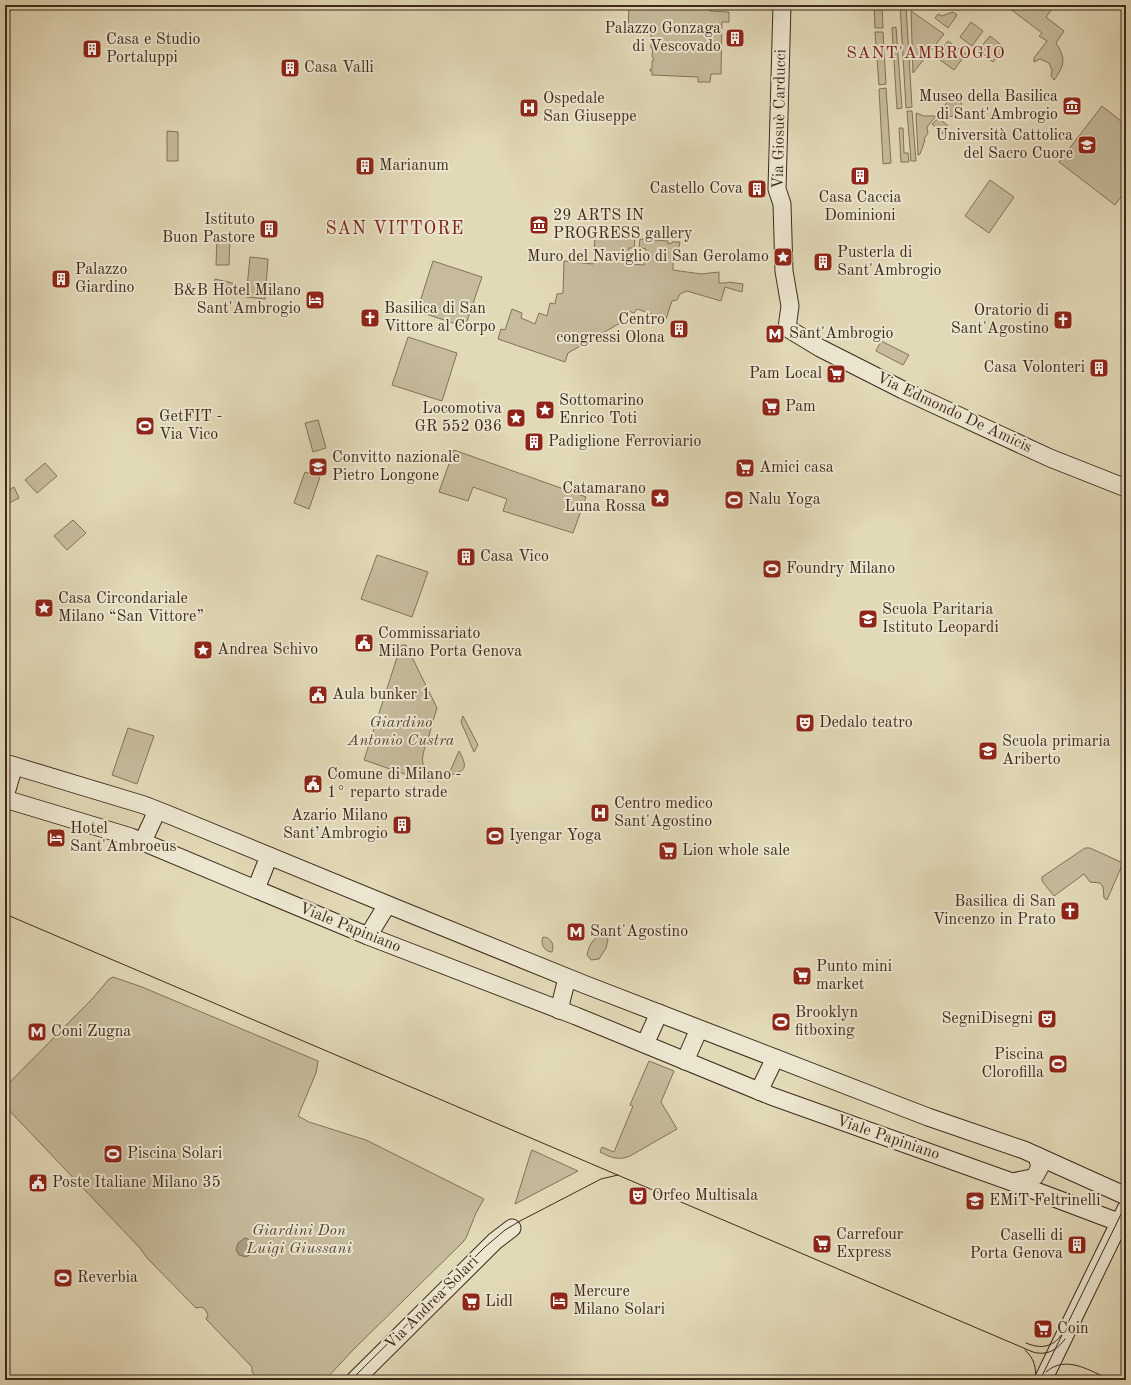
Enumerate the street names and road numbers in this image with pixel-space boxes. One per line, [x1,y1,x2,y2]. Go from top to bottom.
street label: Via Giosuè Carducci [771,49,789,189]
street label: Via Edmondo De Amicis [874,370,1034,456]
street label: Viale Papiniano [297,900,403,956]
street label: Viale Papiniano [834,1113,942,1163]
street label: Via Andrea Solari [382,1253,482,1353]

